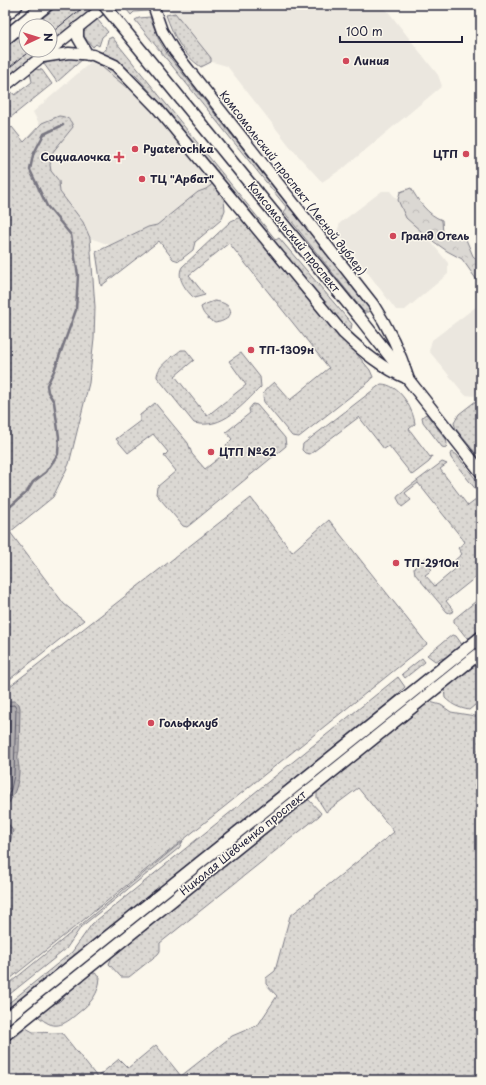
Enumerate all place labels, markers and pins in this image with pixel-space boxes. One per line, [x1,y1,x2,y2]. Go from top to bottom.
place label: Линия [354,52,389,69]
marker: Линия [341,56,351,66]
place label: Pyaterochka [143,140,215,157]
marker: Pyaterochka [130,144,140,154]
place label: ЦТП [433,145,458,162]
place label: Социалочка [40,148,111,165]
marker: ЦТП [461,149,471,159]
marker: Социалочка [114,152,124,162]
place label: ТЦ "Арбат" [150,170,214,187]
marker: ТЦ "Арбат" [137,174,147,184]
place label: Гранд Отель [401,227,469,244]
marker: Гранд Отель [388,231,398,241]
place label: ТП-1309н [259,341,314,358]
marker: ТП-1309н [246,345,256,355]
place label: ЦТП №62 [219,443,276,460]
marker: ЦТП №62 [206,447,216,457]
place label: ТП-2910н [404,554,459,571]
marker: ТП-2910н [391,558,401,568]
place label: Гольфклуб [159,714,218,731]
marker: Гольфклуб [146,718,156,728]

